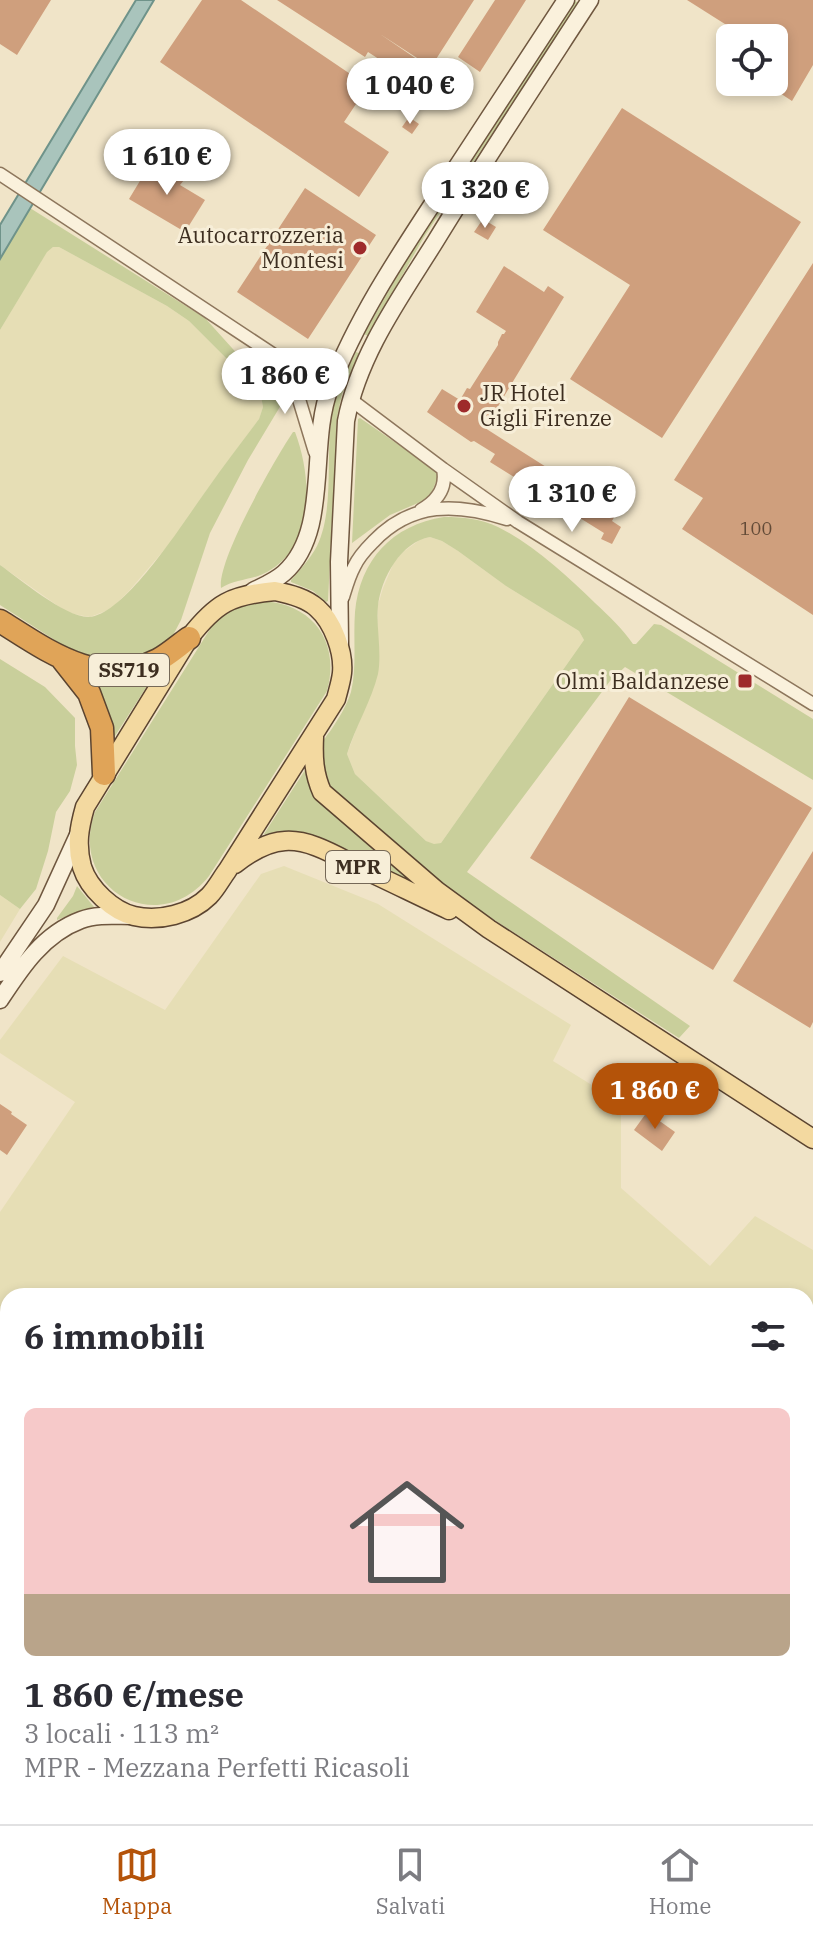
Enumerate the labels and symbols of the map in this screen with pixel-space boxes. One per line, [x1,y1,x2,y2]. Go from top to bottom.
pin: 1 040 € [336,58,484,126]
pin: 1 610 € [93,129,241,197]
pin: 1 320 € [411,162,559,230]
place label: Autocarrozzeria Montesi [178,220,344,274]
marker: Autocarrozzeria Montesi [351,239,369,257]
pin: 1 860 € [211,348,359,416]
place label: JR Hotel Gigli Firenze [480,378,612,432]
marker: JR Hotel Gigli Firenze [455,397,473,415]
pin: 1 310 € [498,466,646,534]
house number: 100 [740,517,772,540]
road number: SS719 [89,654,169,686]
place label: Olmi Baldanzese [556,666,729,695]
marker: Olmi Baldanzese [736,672,754,690]
road number: MPR [326,851,390,883]
pin: 1 860 € [581,1063,729,1131]

